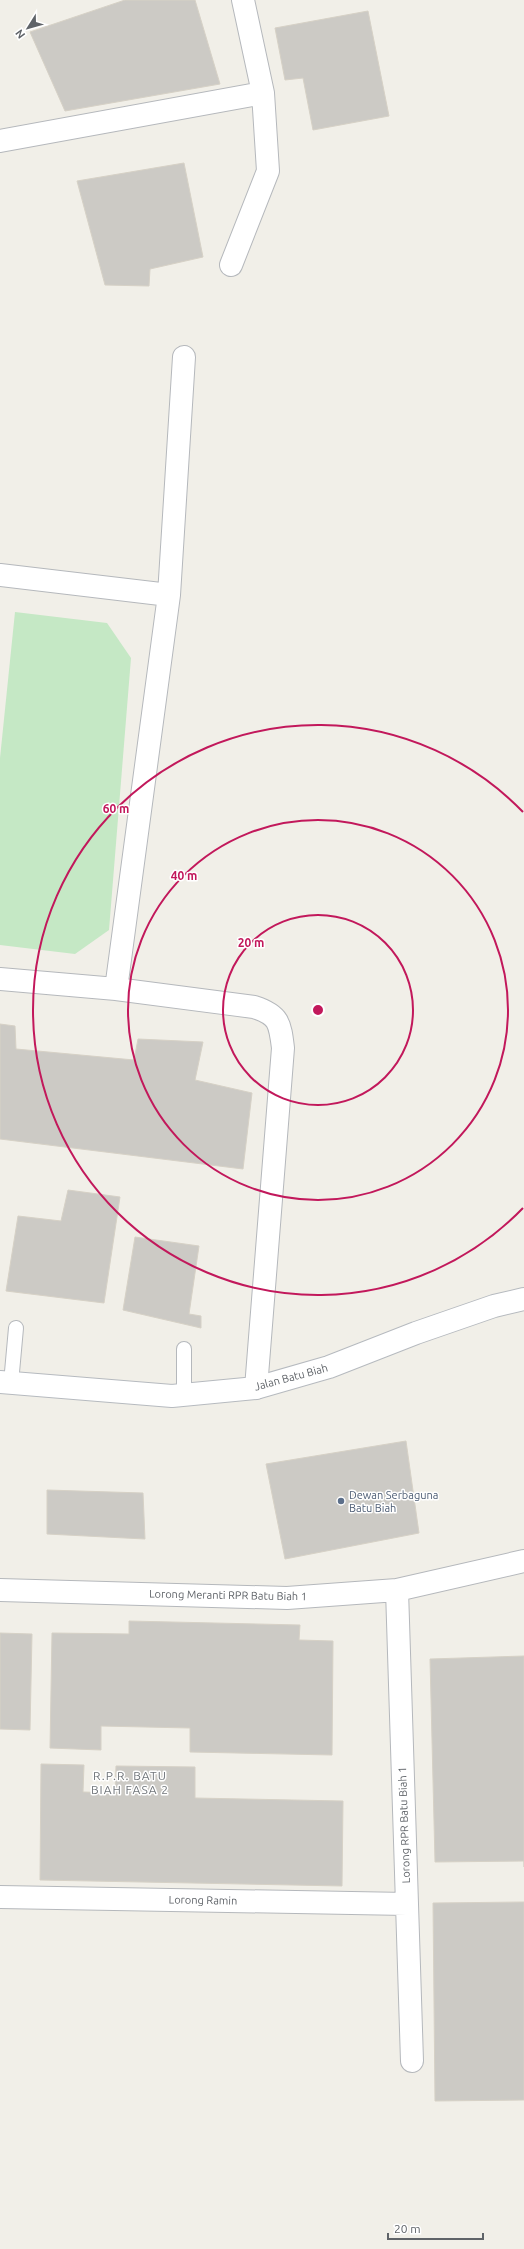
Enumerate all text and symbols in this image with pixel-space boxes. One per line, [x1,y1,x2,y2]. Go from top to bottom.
north arrow [8,8,48,48]
text: N [13,27,27,41]
text: 60 m [103,802,129,815]
text: 40 m [171,869,197,882]
text: 20 m [238,936,264,949]
centre of rings [311,1003,325,1017]
street label: Jalan Batu Biah [253,1361,329,1393]
place label: Dewan Serbaguna Batu Biah [349,1489,438,1514]
marker: Dewan Serbaguna Batu Biah [336,1496,346,1506]
street label: Lorong Meranti RPR Batu Biah 1 [149,1588,307,1602]
street label: Lorong RPR Batu Biah 1 [396,1766,412,1884]
district label: R.P.R. BATU BIAH FASA 2 [91,1769,169,1796]
street label: Lorong Ramin [169,1893,237,1907]
scale bar [388,2215,483,2241]
text: 20 m [394,2222,421,2235]

